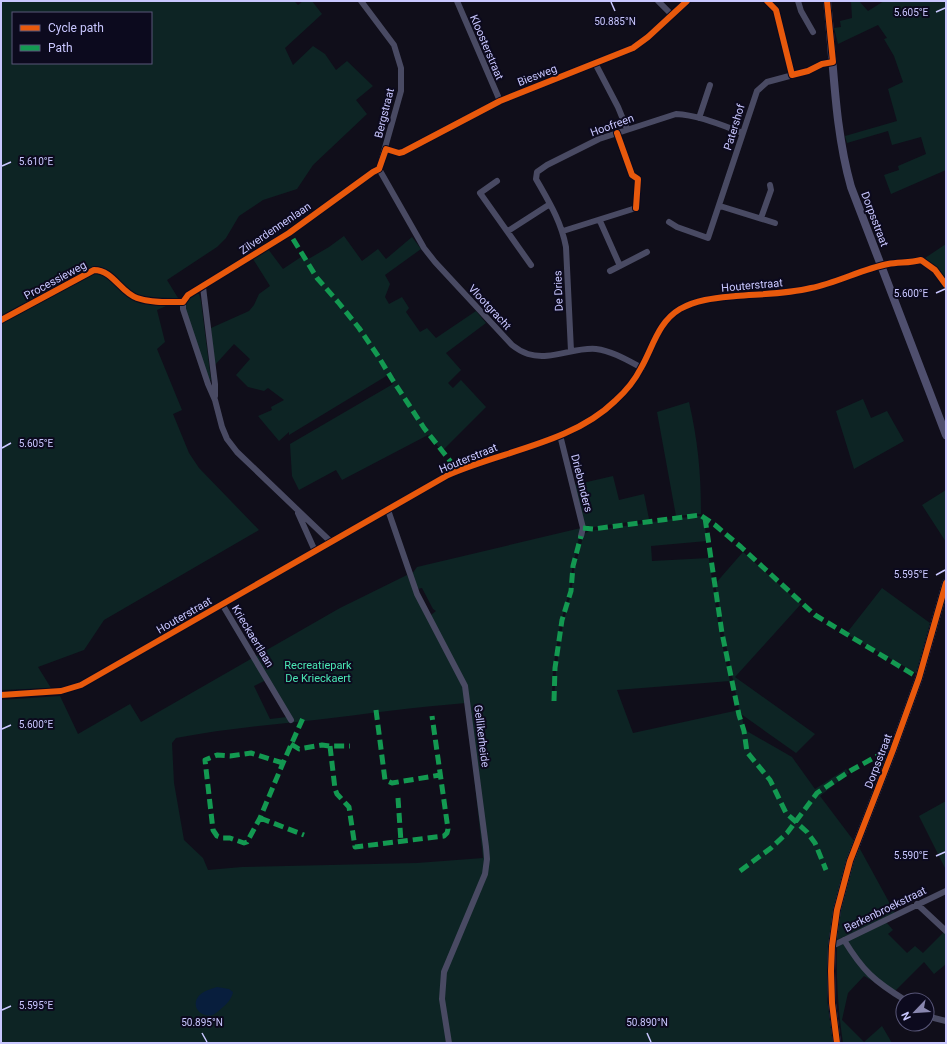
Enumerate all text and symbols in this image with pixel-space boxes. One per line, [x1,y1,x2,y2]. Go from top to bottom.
text: 5.605°E [894,7,929,18]
legend [12,12,152,64]
street label: Kloosterstraat [467,13,506,82]
text: 50.885°N [594,16,636,27]
text: Cycle path [48,21,104,35]
text: Path [48,41,73,55]
street label: Biesweg [516,62,559,89]
street label: Bergstraat [372,86,397,139]
street label: Patershof [721,102,748,152]
street label: Hoofreen [589,112,636,139]
text: 5.610°E [19,156,54,167]
street label: Dorpsstraat [858,190,891,249]
street label: Zilverdennenlaan [237,200,314,257]
street label: Processieweg [22,259,89,302]
street label: De Dries [551,270,566,312]
street label: Houterstraat [721,276,784,295]
street label: Vlootgracht [465,282,514,333]
text: 5.600°E [894,288,929,299]
text: 5.605°E [19,438,54,449]
street label: Houterstraat [437,441,500,476]
street label: Driebunders [568,453,595,514]
text: 5.595°E [894,569,929,580]
street label: Houterstraat [154,594,215,636]
street label: Krieckaertlaan [229,603,276,670]
park label: Recreatiepark De Krieckaert [284,659,352,685]
street label: Gellikerheide [471,704,492,768]
text: 5.600°E [19,719,54,730]
street label: Dorpsstraat [862,732,895,790]
text: 5.590°E [894,850,929,861]
street label: Berkenbroekstraat [842,884,929,935]
north arrow [895,992,935,1032]
text: 5.595°E [19,1000,54,1011]
text: N [899,1010,914,1022]
text: 50.895°N [181,1017,223,1028]
text: 50.890°N [626,1017,668,1028]

